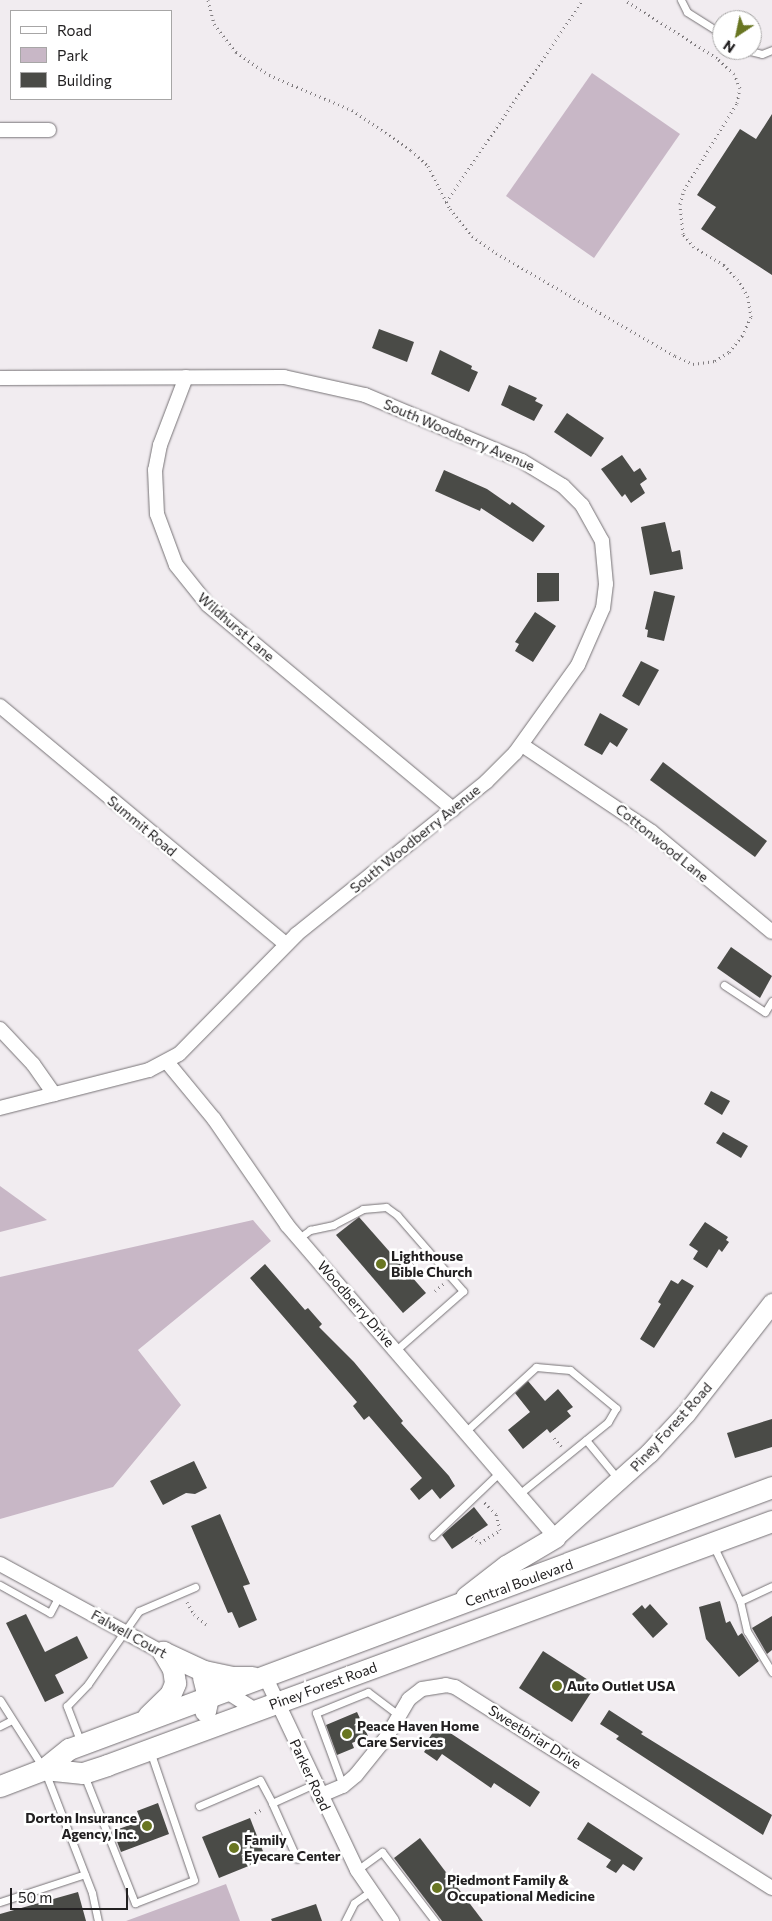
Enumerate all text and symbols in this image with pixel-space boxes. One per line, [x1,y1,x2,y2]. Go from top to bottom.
legend [10,10,172,100]
north arrow [712,10,762,60]
text: Road [57,21,92,39]
text: N [720,37,738,57]
text: Park [57,46,88,64]
text: Building [57,71,112,89]
street label: South Woodberry Avenue [381,396,537,474]
street label: Wildhurst Lane [194,589,278,665]
street label: South Woodberry Avenue [347,781,483,897]
street label: Summit Road [104,792,180,860]
street label: Cottonwood Lane [612,800,712,886]
place label: Lighthouse Bible Church [391,1248,472,1280]
street label: Woodberry Drive [314,1257,398,1351]
marker: Lighthouse Bible Church [375,1258,387,1270]
street label: Piney Forest Road [627,1379,715,1475]
street label: Central Boulevard [463,1556,575,1610]
street label: Falwell Court [88,1606,170,1662]
street label: Piney Forest Road [267,1659,379,1713]
place label: Auto Outlet USA [567,1678,675,1694]
marker: Auto Outlet USA [551,1680,563,1692]
street label: Sweetbriar Drive [486,1702,584,1772]
place label: Peace Haven Home Care Services [357,1718,479,1750]
marker: Peace Haven Home Care Services [341,1728,353,1740]
street label: Parker Road [286,1736,334,1814]
place label: Dorton Insurance Agency, Inc. [25,1810,137,1842]
marker: Dorton Insurance Agency, Inc. [141,1820,153,1832]
place label: Family Eyecare Center [244,1832,341,1864]
marker: Family Eyecare Center [228,1842,240,1854]
place label: Piedmont Family & Occupational Medicine [447,1872,595,1904]
scale bar [12,1878,130,1910]
marker: Piedmont Family & Occupational Medicine [431,1882,443,1894]
text: 50 m [18,1888,52,1906]

